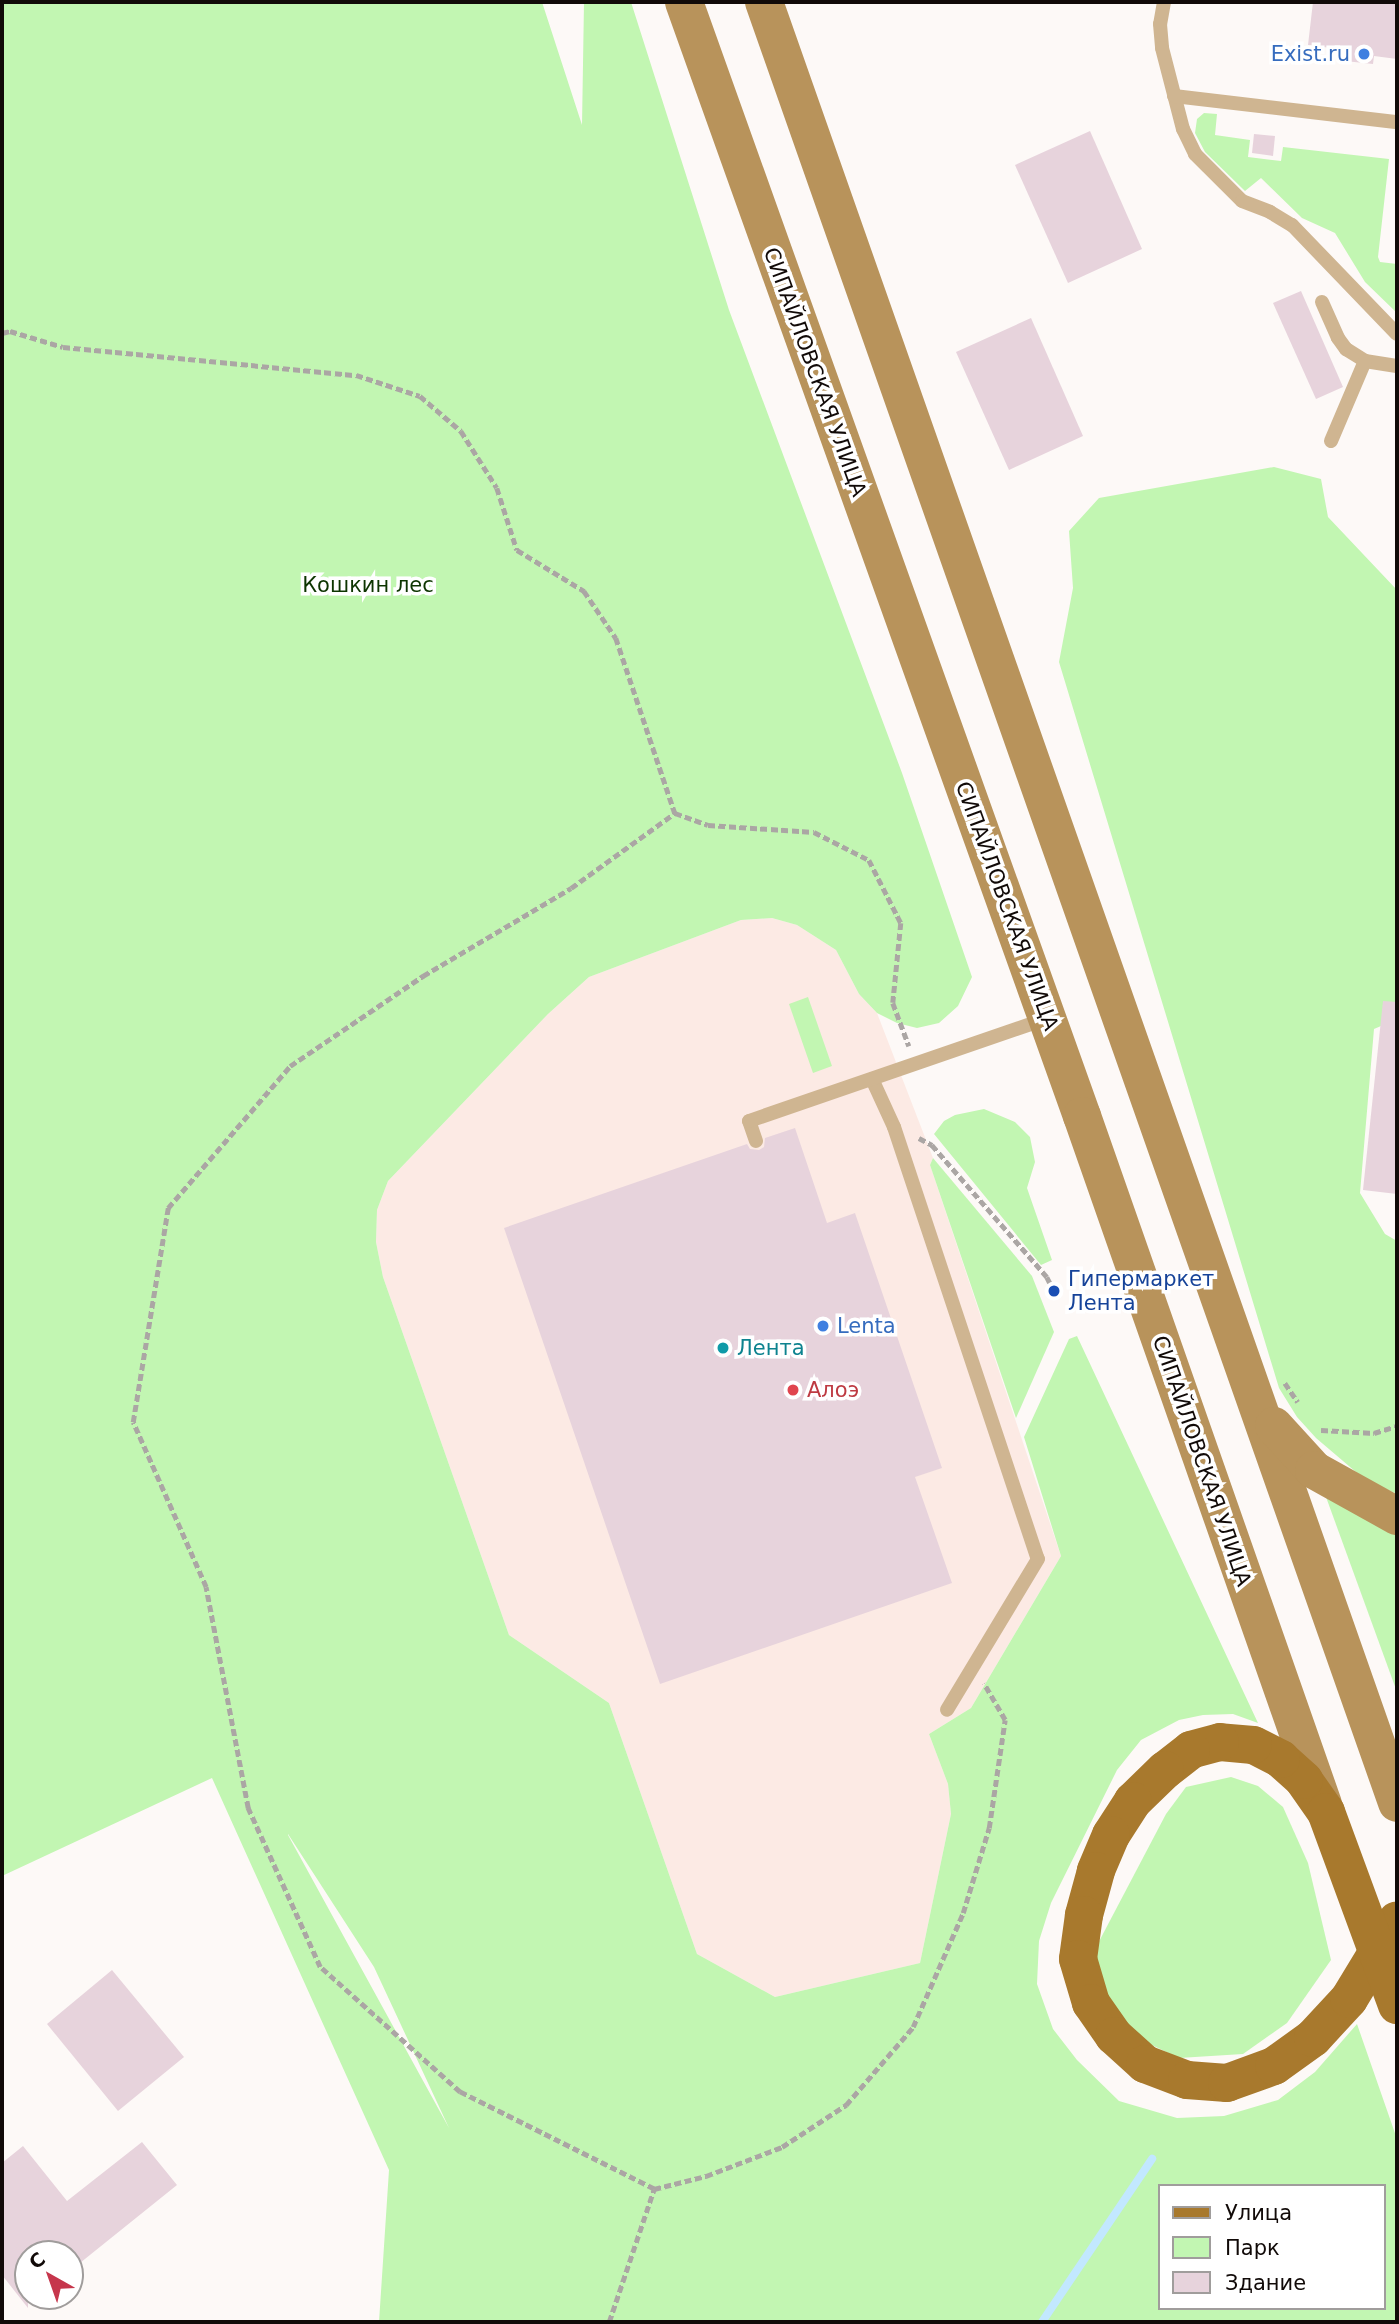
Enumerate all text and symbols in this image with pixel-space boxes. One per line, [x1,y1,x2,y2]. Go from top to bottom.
place label: Exist.ru [1271,41,1350,67]
marker: Exist.ru [1356,46,1372,62]
street label: СИПАЙЛОВСКАЯ УЛИЦА [758,244,872,500]
park label: Кошкин лес [302,572,434,598]
street label: СИПАЙЛОВСКАЯ УЛИЦА [950,778,1064,1034]
place label: Гипермаркет Лента [1068,1266,1214,1316]
marker: Гипермаркет Лента [1046,1283,1062,1299]
place label: Lenta [837,1313,896,1339]
marker: Lenta [815,1318,831,1334]
street label: СИПАЙЛОВСКАЯ УЛИЦА [1147,1332,1257,1590]
place label: Лента [737,1335,805,1361]
marker: Лента [715,1340,731,1356]
place label: Алоэ [807,1377,859,1403]
marker: Алоэ [785,1382,801,1398]
legend [1158,2184,1385,2310]
text: Улица [1225,2201,1292,2225]
text: Парк [1225,2236,1280,2260]
north arrow [14,2240,84,2310]
text: С [24,2248,49,2273]
text: Здание [1225,2271,1306,2295]

